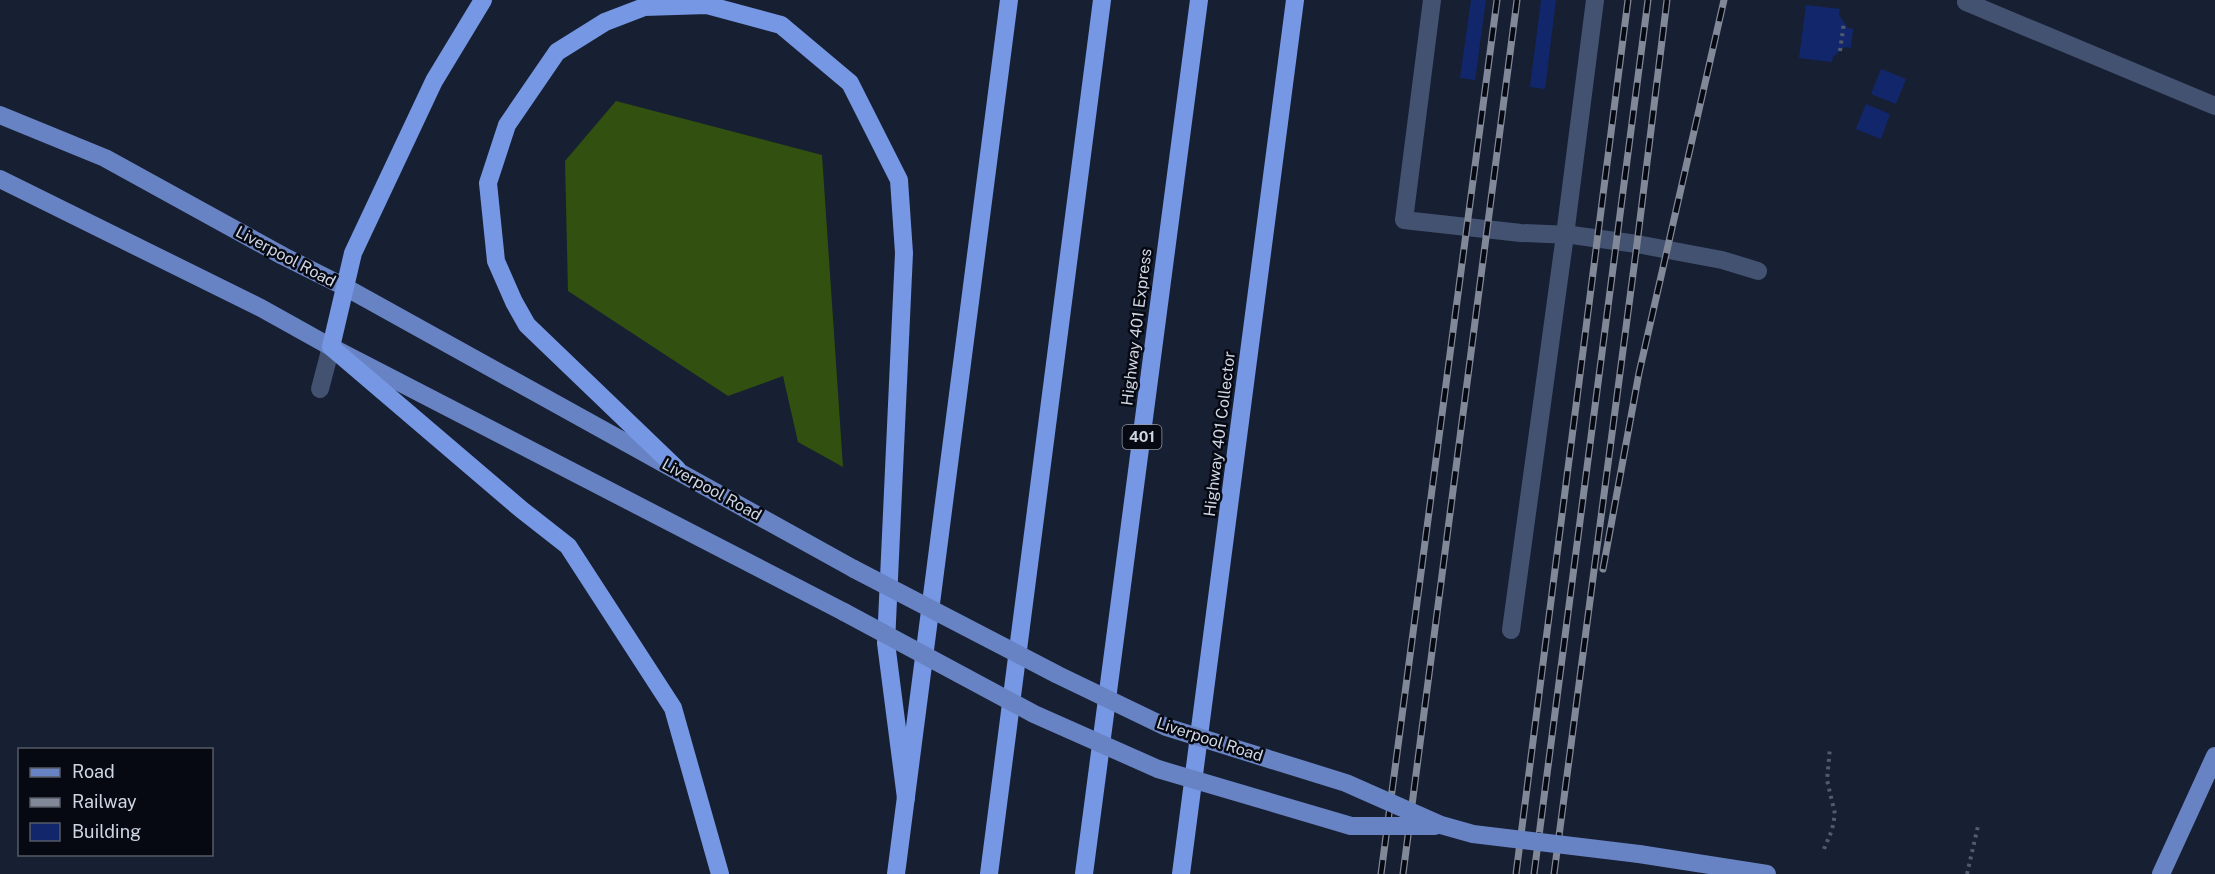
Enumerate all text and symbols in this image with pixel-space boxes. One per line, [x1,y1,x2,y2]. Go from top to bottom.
street label: Liverpool Road [232,222,339,291]
street label: Highway 401 Express [1117,247,1156,407]
street label: Highway 401 Collector [1200,350,1239,518]
road number: 401 [1122,425,1162,449]
street label: Liverpool Road [659,454,765,525]
street label: Liverpool Road [1154,713,1265,766]
legend [18,748,213,856]
text: Road [72,761,115,782]
text: Railway [72,791,137,812]
text: Building [72,821,141,842]

